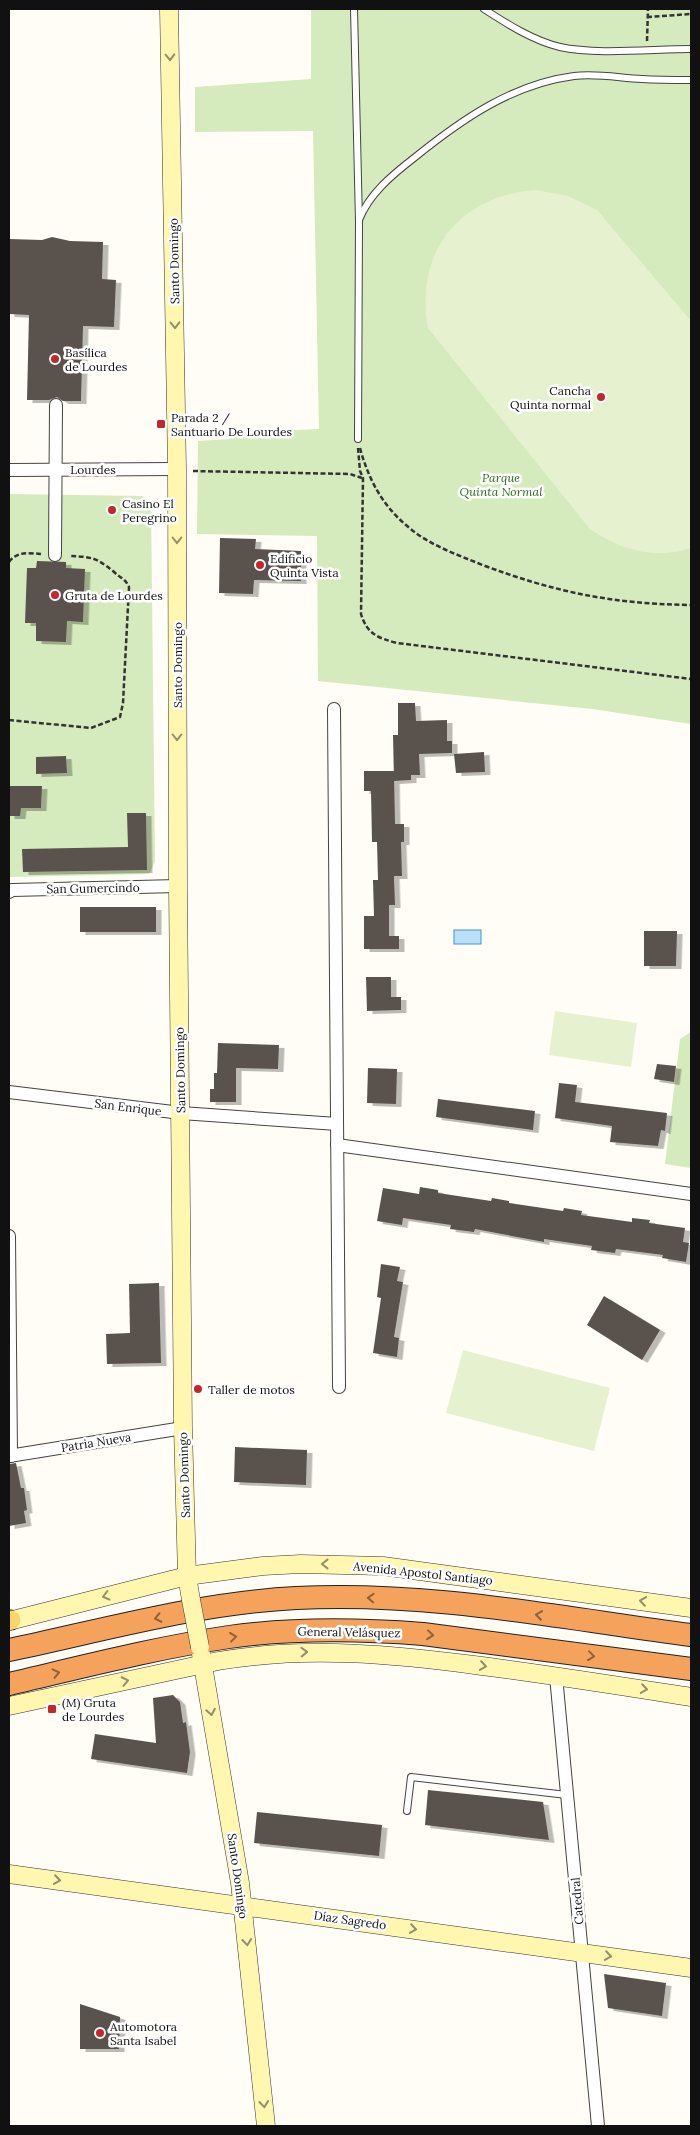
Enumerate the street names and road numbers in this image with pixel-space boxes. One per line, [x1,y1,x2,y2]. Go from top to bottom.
street label: Santo Domingo [166,218,182,304]
street label: Lourdes [70,462,116,477]
street label: Santo Domingo [170,622,185,708]
street label: San Gumercindo [46,880,140,896]
street label: Santo Domingo [172,1027,188,1113]
street label: San Enrique [94,1095,163,1119]
street label: Patria Nueva [60,1429,132,1455]
street label: Santo Domingo [175,1432,193,1518]
street label: Avenida Apostol Santiago [351,1558,494,1588]
street label: General Velásquez [298,1624,400,1640]
street label: Santo Domingo [225,1832,251,1920]
street label: Catedral [567,1877,587,1925]
street label: Díaz Sagredo [313,1907,387,1933]

